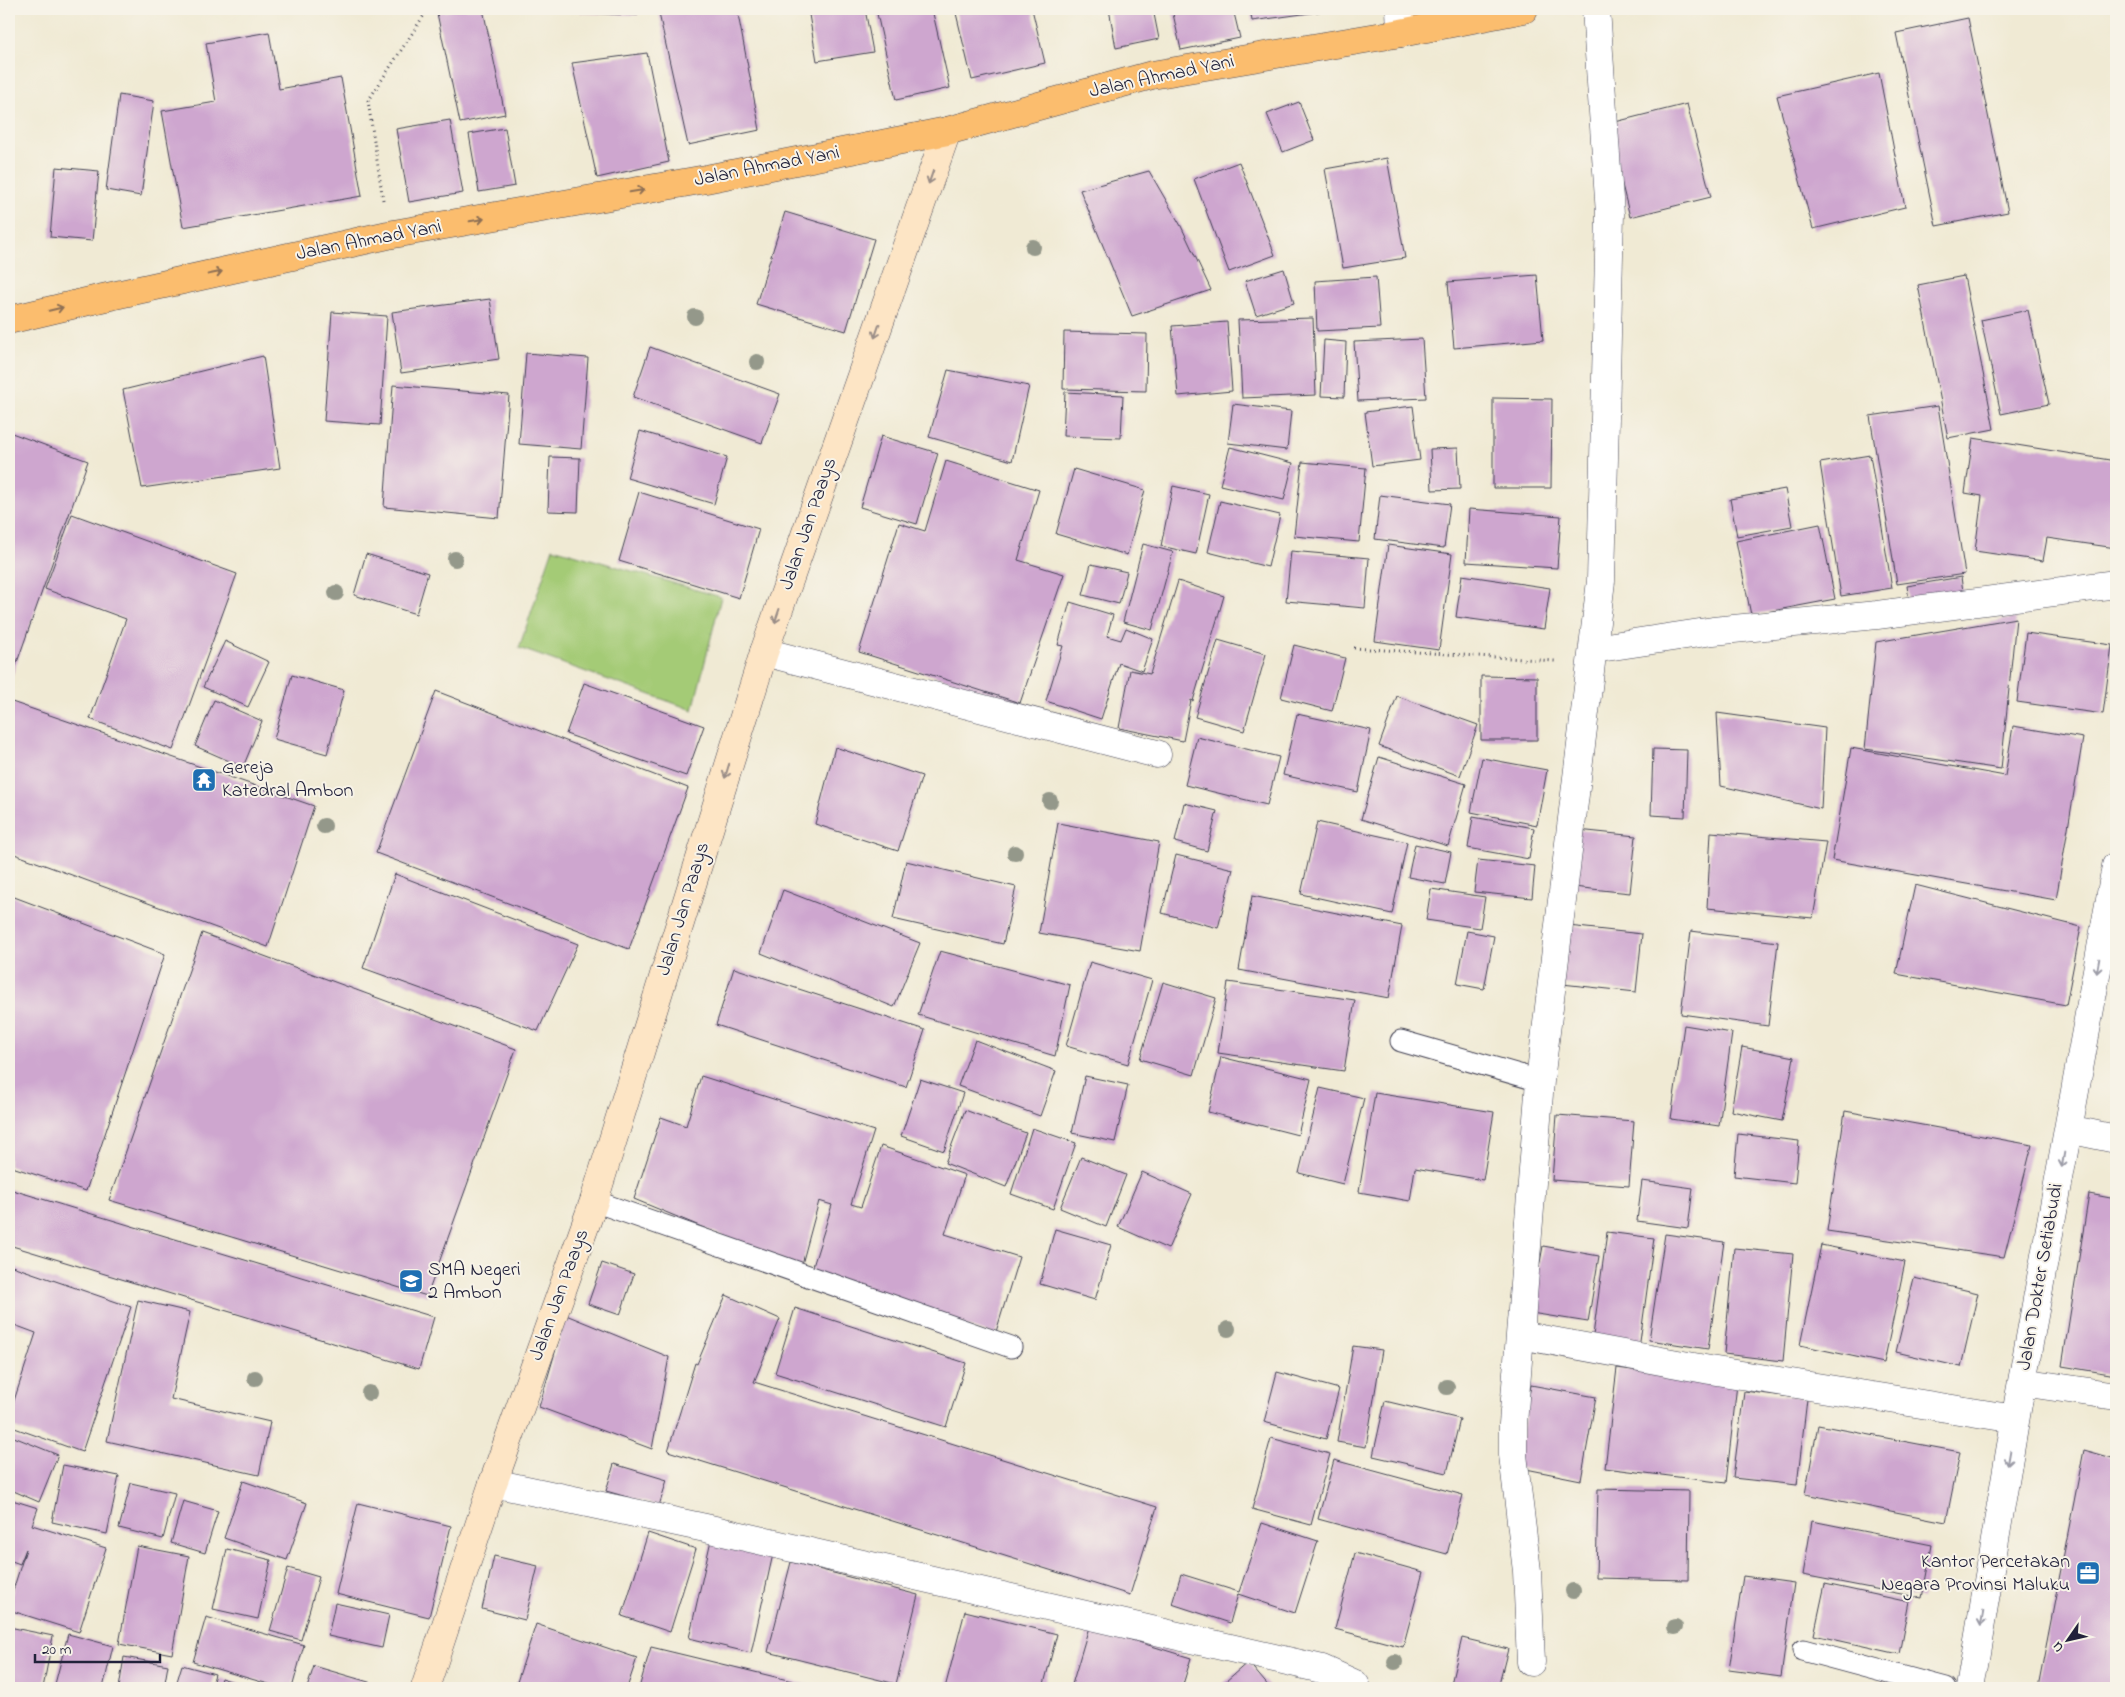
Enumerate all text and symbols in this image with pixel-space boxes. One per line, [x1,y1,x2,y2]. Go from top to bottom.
street label: Jalan Ahmad Yani [1087,47,1237,107]
street label: Jalan Ahmad Yani [692,139,842,195]
one-way arrow [926,169,935,185]
one-way arrow [628,186,644,196]
street label: Jalan Ahmad Yani [294,213,444,269]
one-way arrow [468,214,484,224]
one-way arrow [206,268,222,277]
one-way arrow [48,304,64,313]
one-way arrow [872,322,881,338]
street label: Jalan Jan Paays [773,454,845,594]
one-way arrow [772,608,781,623]
place label: Gereja Katedral Ambon [222,754,354,806]
one-way arrow [722,763,732,779]
temple icon: Gereja Katedral Ambon [191,767,217,793]
street label: Jalan Jan Paays [650,839,718,979]
one-way arrow [2093,957,2103,973]
one-way arrow [2057,1152,2067,1168]
street label: Jalan Dokter Setiabudi [2010,1181,2072,1373]
street label: Jalan Jan Paays [523,1225,597,1365]
place label: SMA Negeri 2 Ambon [428,1256,521,1308]
school or university icon: SMA Negeri 2 Ambon [398,1268,424,1294]
one-way arrow [2003,1449,2013,1465]
place label: Kantor Percetakan Negara Provinsi Maluku [1881,1548,2070,1601]
office icon: Kantor Percetakan Negara Provinsi Maluku [2075,1560,2101,1586]
one-way arrow [1976,1610,1986,1626]
north arrow [2042,1614,2092,1664]
scale bar [35,1632,160,1664]
text: U [2047,1637,2070,1656]
text: 20 m [42,1639,72,1661]

